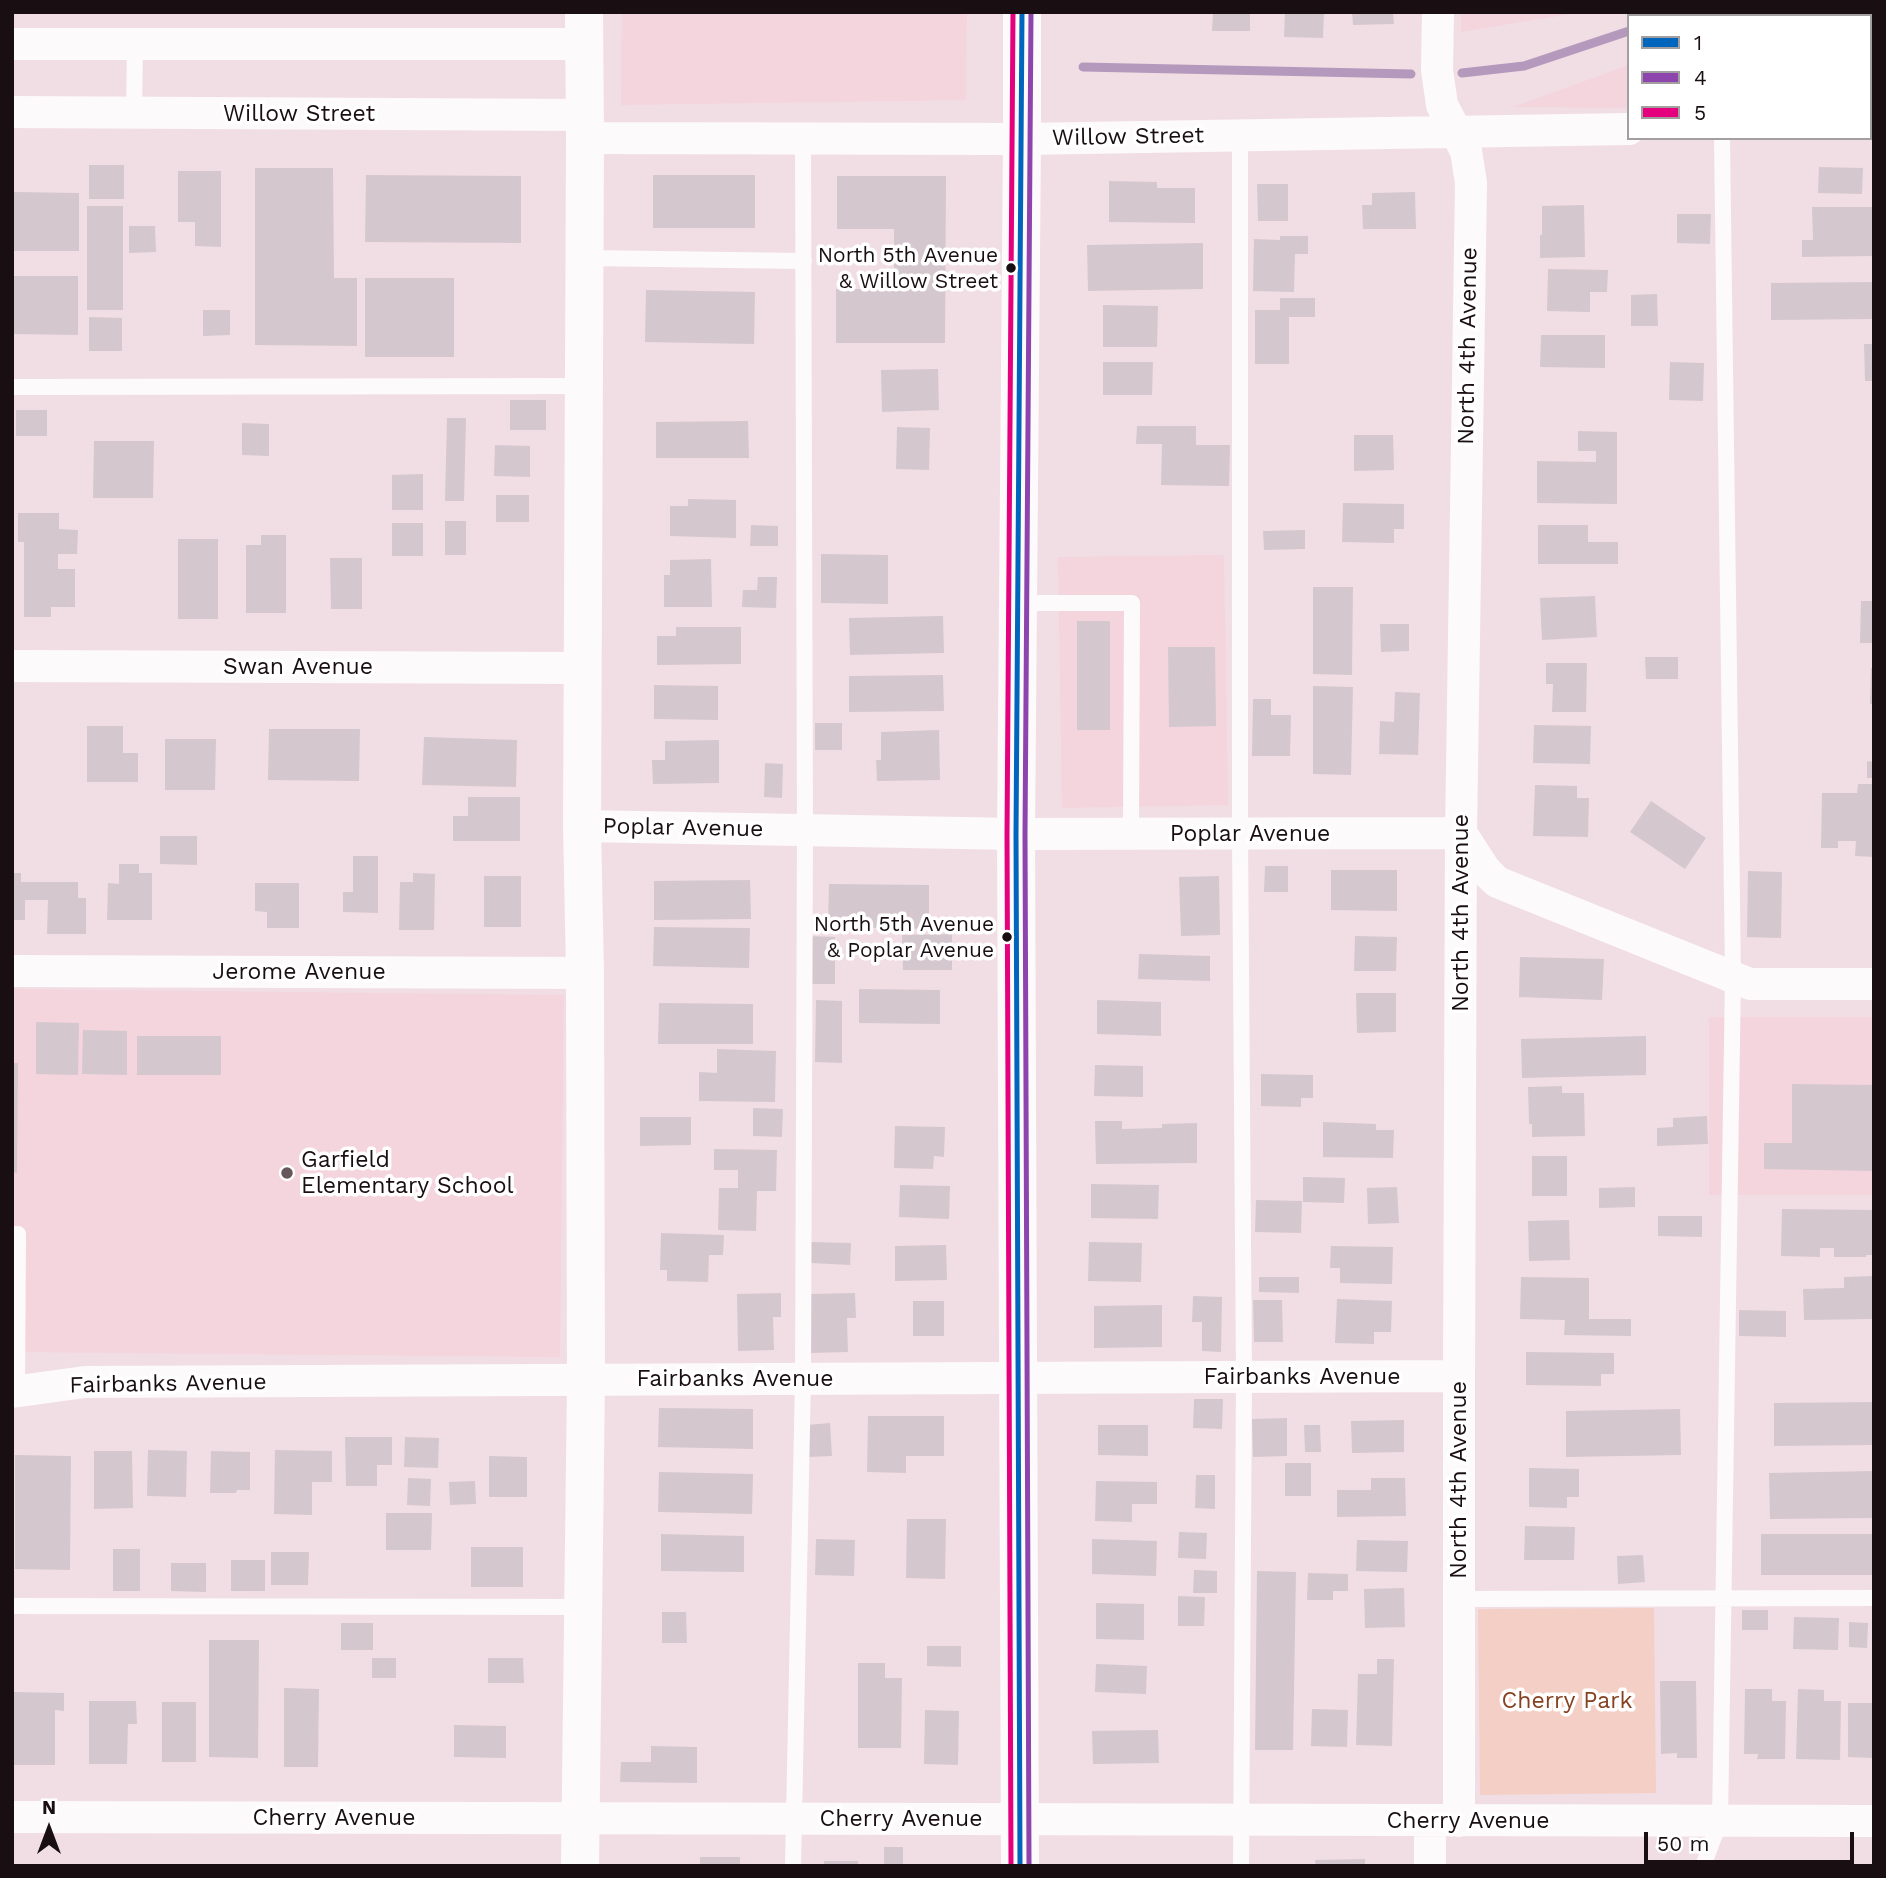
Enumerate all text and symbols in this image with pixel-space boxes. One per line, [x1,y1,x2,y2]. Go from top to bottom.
legend [1627,14,1872,140]
text: 1 [1694,30,1702,55]
text: 4 [1694,65,1707,90]
street label: Willow Street [223,100,375,128]
text: 5 [1694,100,1706,125]
street label: Willow Street [1052,122,1204,152]
place label: North 5th Avenue & Willow Street [818,243,998,293]
street label: North 4th Avenue [1452,247,1484,445]
marker: North 5th Avenue & Willow Street [1004,261,1018,275]
street label: Swan Avenue [223,653,373,681]
street label: Poplar Avenue [602,813,764,843]
street label: North 4th Avenue [1447,814,1475,1012]
street label: Poplar Avenue [1170,820,1330,848]
place label: North 5th Avenue & Poplar Avenue [814,912,994,962]
marker: North 5th Avenue & Poplar Avenue [1000,930,1014,944]
street label: Jerome Avenue [212,958,386,986]
place label: Garfield Elementary School [301,1146,513,1200]
marker: Garfield Elementary School [279,1165,295,1181]
street label: Fairbanks Avenue [1203,1363,1401,1391]
street label: Fairbanks Avenue [636,1365,834,1393]
street label: Fairbanks Avenue [69,1368,267,1400]
street label: North 4th Avenue [1445,1381,1473,1579]
park label: Cherry Park [1501,1687,1633,1715]
north arrow [14,1794,84,1864]
text: N [42,1796,56,1819]
street label: Cherry Avenue [252,1804,416,1832]
street label: Cherry Avenue [819,1805,983,1833]
street label: Cherry Avenue [1386,1807,1550,1835]
scale bar [1648,1818,1858,1862]
text: 50 m [1657,1831,1709,1856]

